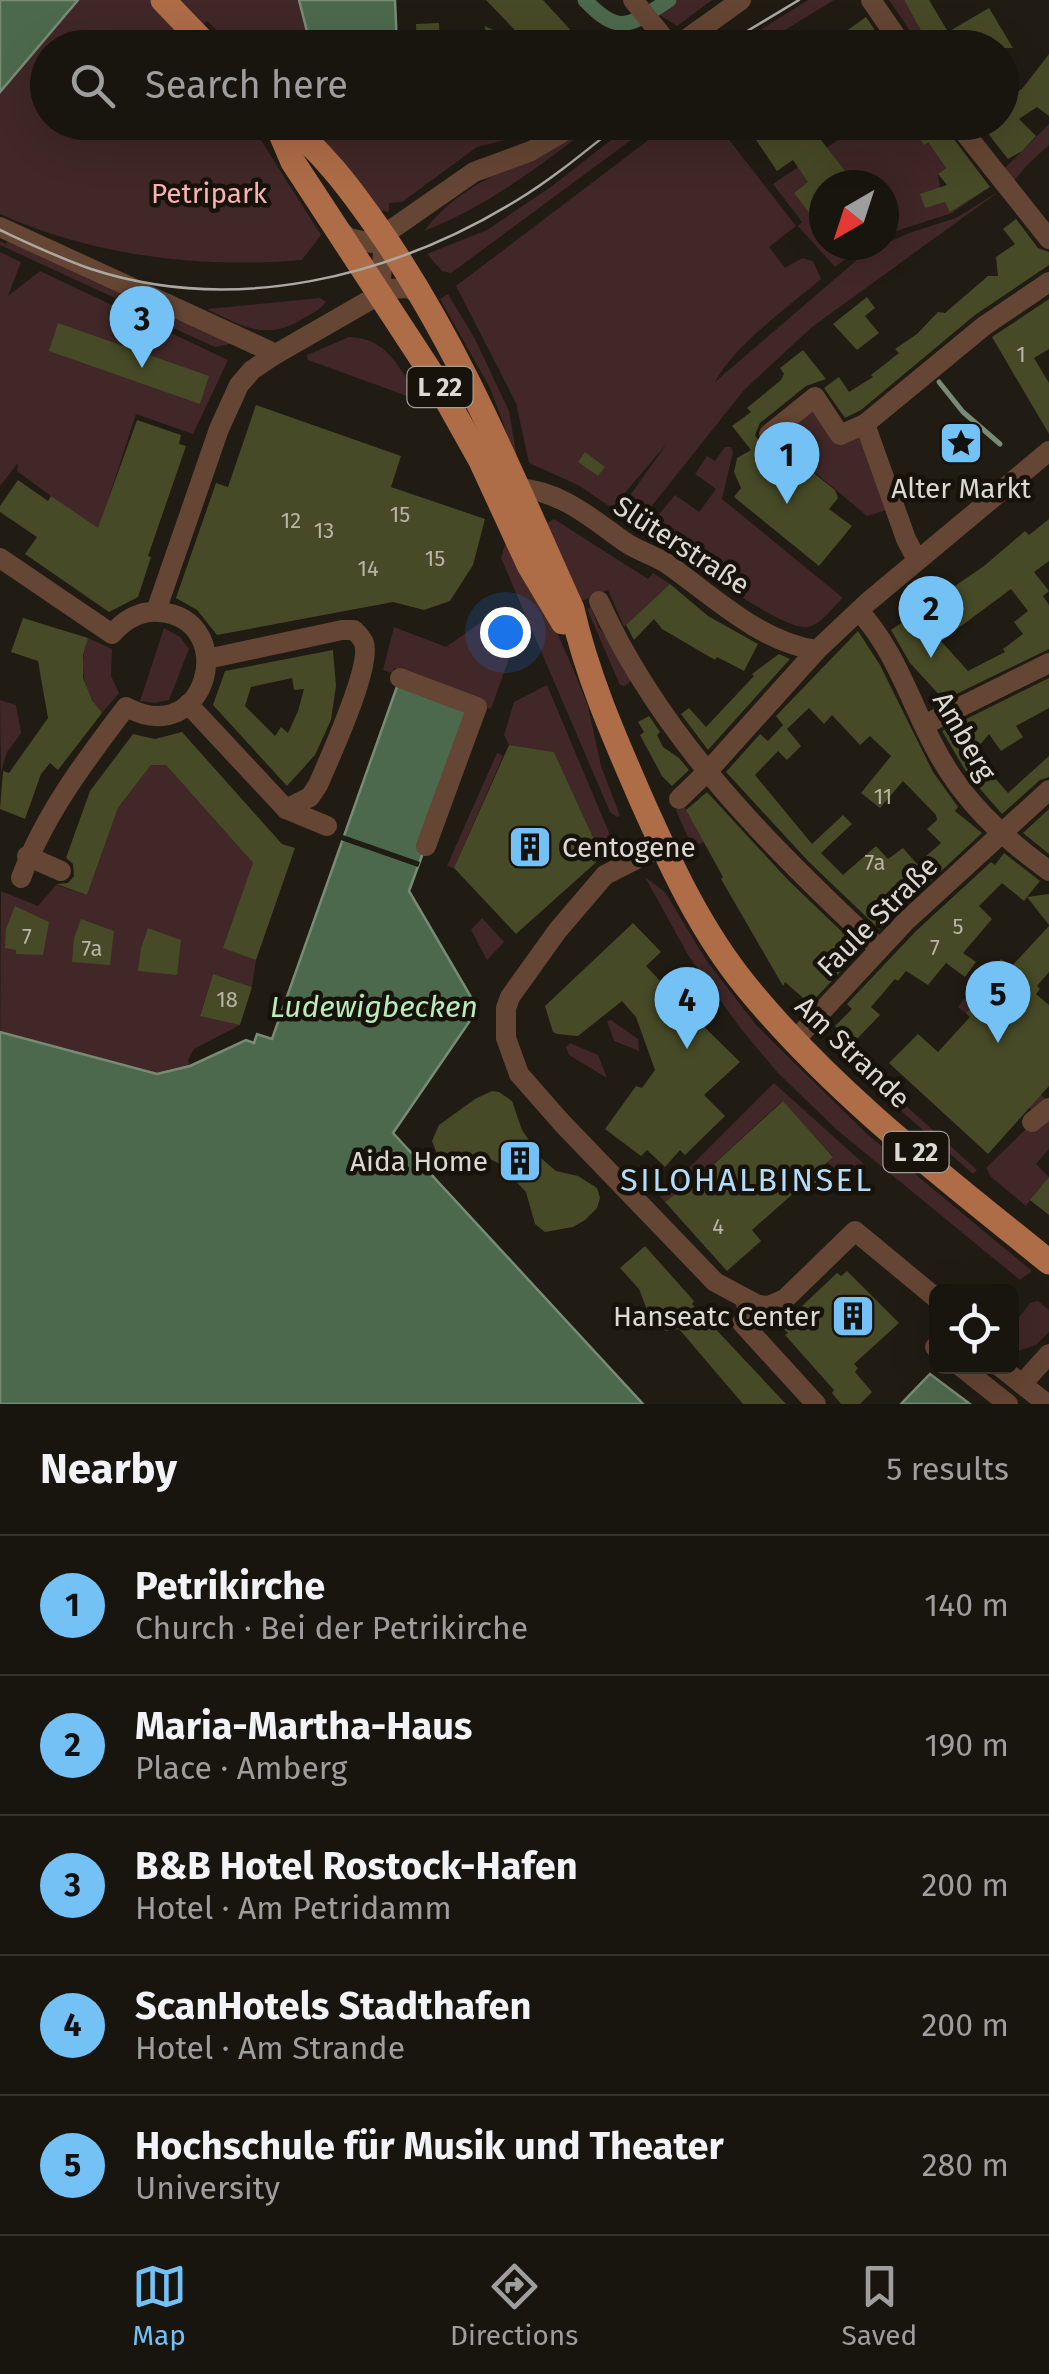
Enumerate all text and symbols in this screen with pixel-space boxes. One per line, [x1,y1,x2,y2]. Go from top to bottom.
search box [30,30,1019,140]
icon: search [65,58,120,113]
text: Search here [145,62,348,108]
north arrow [809,170,899,260]
park label: Petripark [151,177,268,210]
pin: 3 [110,286,174,368]
house number: 1 [1016,341,1026,368]
road number: L 22 [408,367,472,407]
place icon: Alter Markt [938,420,984,466]
pin: 1 [754,422,820,504]
place label: Alter Markt [891,472,1032,505]
street label: Slüterstraße [608,489,756,602]
house number: 15 [390,501,410,528]
house number: 12 [281,507,301,534]
house number: 13 [314,517,334,544]
house number: 15 [425,545,445,572]
house number: 14 [357,555,379,582]
pin: 2 [898,576,964,658]
your location [480,607,531,658]
street label: Amberg [926,686,1003,787]
house number: 11 [874,783,892,810]
building icon: Centogene [507,824,553,870]
place label: Centogene [562,831,696,864]
street label: Faule Straße [810,849,944,983]
house number: 7a [864,849,886,876]
house number: 5 [952,913,964,940]
house number: 7 [22,923,32,950]
house number: 7 [930,934,940,961]
house number: 7a [81,935,103,962]
pin: 5 [966,960,1030,1043]
pin: 4 [654,966,720,1049]
house number: 18 [216,986,238,1013]
water label: Ludewigbecken [270,989,478,1025]
street label: Am Strande [789,990,917,1115]
road number: L 22 [884,1132,948,1172]
building icon: Aida Home [497,1138,543,1184]
place label: Aida Home [350,1145,488,1178]
district label: SILOHALBINSEL [620,1161,874,1199]
house number: 4 [712,1213,724,1240]
map controls [929,1284,1019,1374]
button: locate [929,1284,1019,1374]
building icon: Hanseatc Center [830,1293,876,1339]
place label: Hanseatc Center [613,1300,820,1333]
text: Nearby [40,1444,177,1494]
text: 5 results [886,1450,1009,1488]
text: Petrikirche [135,1563,325,1609]
text: 1 [65,1586,80,1624]
text: 140 m [924,1586,1009,1624]
text: Church · Bei der Petrikirche [135,1609,528,1647]
text: Maria-Martha-Haus [135,1703,472,1749]
text: 2 [64,1726,81,1764]
text: 190 m [925,1726,1009,1764]
text: Place · Amberg [135,1749,347,1787]
text: B&B Hotel Rostock-Hafen [135,1843,578,1889]
text: 3 [64,1866,81,1904]
text: 200 m [922,1866,1009,1904]
text: Hotel · Am Petridamm [135,1889,452,1927]
text: ScanHotels Stadthafen [135,1983,531,2029]
text: 4 [63,2006,82,2044]
text: 200 m [922,2006,1009,2044]
text: Hotel · Am Strande [135,2029,405,2067]
text: Hochschule für Musik und Theater [135,2123,724,2169]
text: 5 [64,2146,81,2184]
text: 280 m [922,2146,1009,2184]
text: University [135,2169,280,2207]
tab: Map [132,2259,187,2352]
tab: Directions [450,2259,578,2352]
tab: Saved [842,2259,917,2352]

